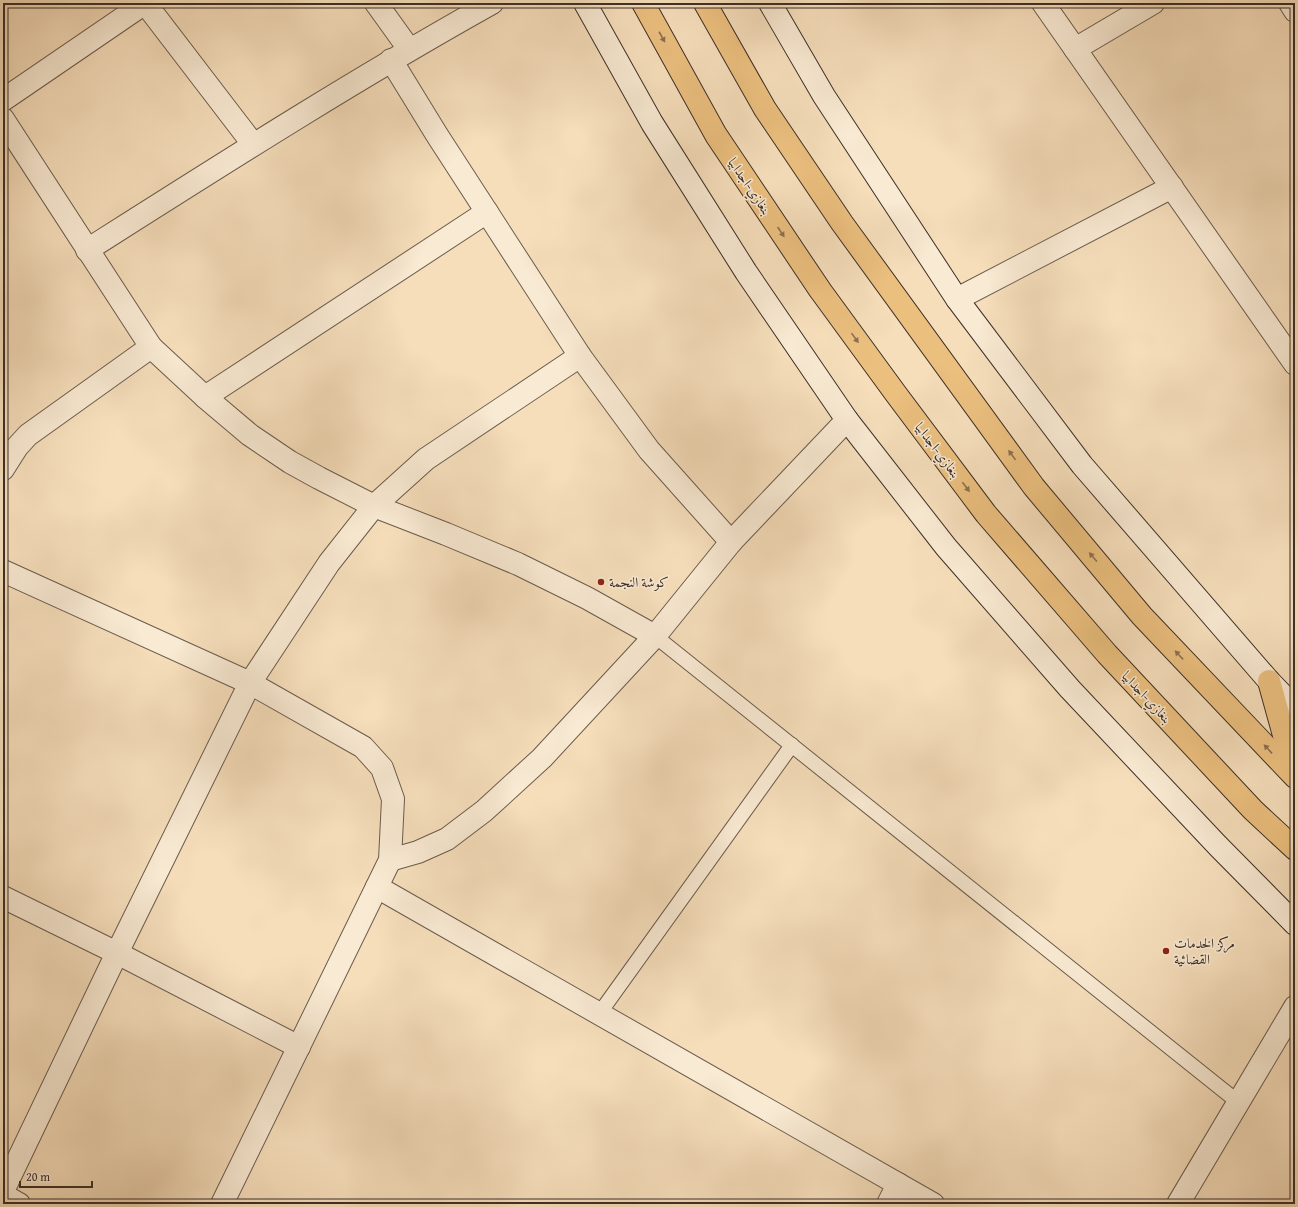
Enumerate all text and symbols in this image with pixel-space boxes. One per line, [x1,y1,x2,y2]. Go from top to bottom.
one-way arrow [659,31,665,43]
street label: بنغازي-اجدابيا [722,153,777,220]
one-way arrow [777,226,785,237]
one-way arrow [851,333,859,344]
street label: بنغازي-اجدابيا [909,418,966,483]
one-way arrow [1008,450,1016,461]
one-way arrow [962,482,970,493]
one-way arrow [1089,552,1097,562]
place label: كوشة النجمة [609,572,669,592]
marker: كوشة النجمة [596,577,606,587]
one-way arrow [1174,650,1183,660]
street label: بنغازي-اجدابيا [1116,666,1177,729]
one-way arrow [1263,744,1273,754]
place label: مركز الخدمات القضائية [1174,933,1235,969]
marker: مركز الخدمات القضائية [1161,946,1171,956]
scale bar [20,1163,92,1189]
text: 20 m [26,1168,50,1185]

